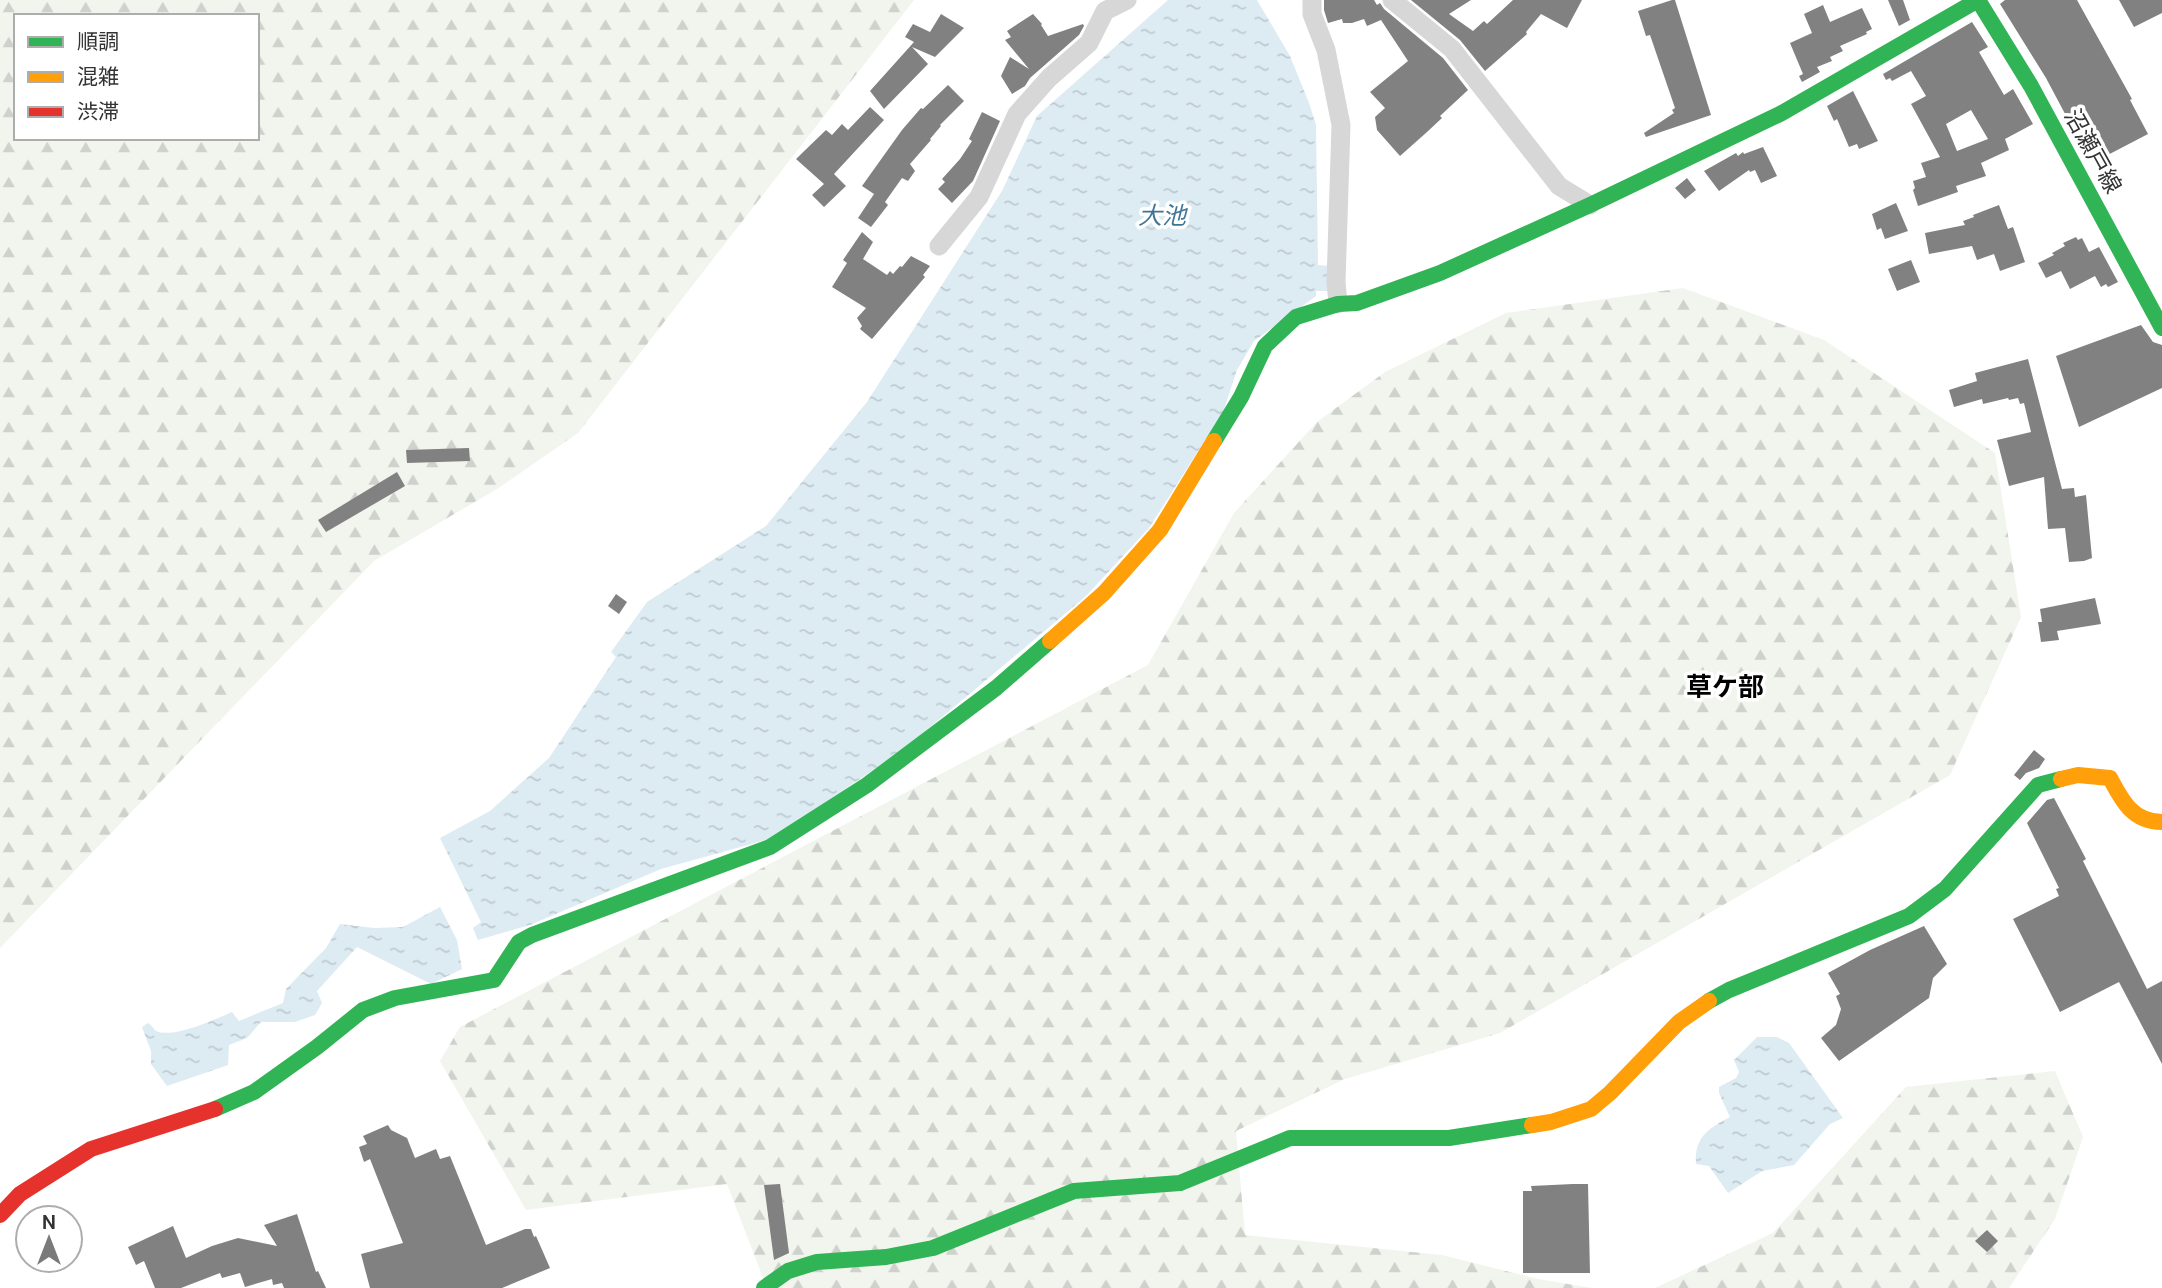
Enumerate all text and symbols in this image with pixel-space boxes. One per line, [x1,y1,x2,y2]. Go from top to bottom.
legend [14,14,259,140]
text: 順調 [77,28,119,56]
text: 混雑 [77,63,119,91]
text: 渋滞 [77,98,119,126]
street label: 沼瀬戸線 [2058,103,2128,199]
water label: 大池 [1138,200,1188,231]
district label: 草ケ部 [1686,670,1764,704]
north arrow [14,1204,84,1274]
text: N [42,1210,56,1235]

